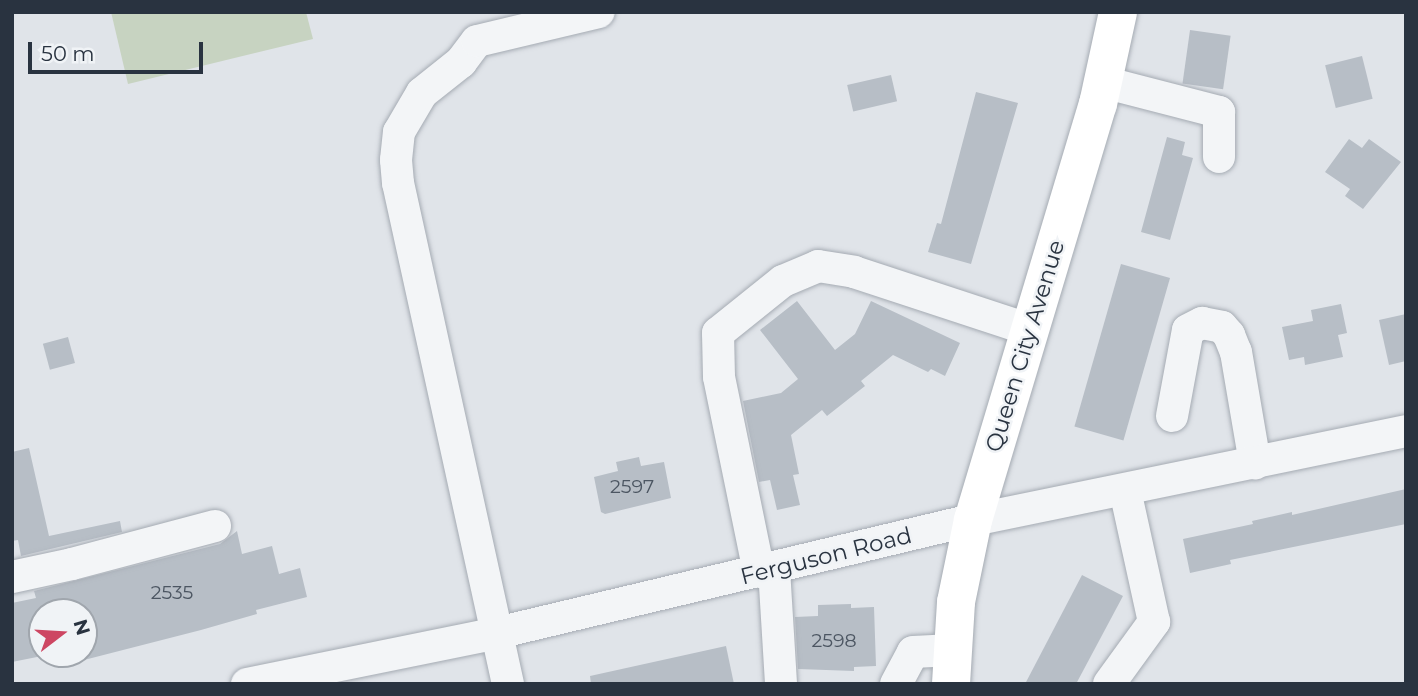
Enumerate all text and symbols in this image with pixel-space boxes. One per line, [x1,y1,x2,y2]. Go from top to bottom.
scale bar [32,28,206,72]
text: 50 m [41,41,95,66]
street label: Queen City Avenue [980,237,1070,455]
house number: 2597 [610,476,654,498]
street label: Ferguson Road [737,521,915,591]
house number: 2535 [151,582,193,604]
north arrow [28,598,98,668]
text: N [68,617,95,638]
house number: 2598 [811,630,857,652]

